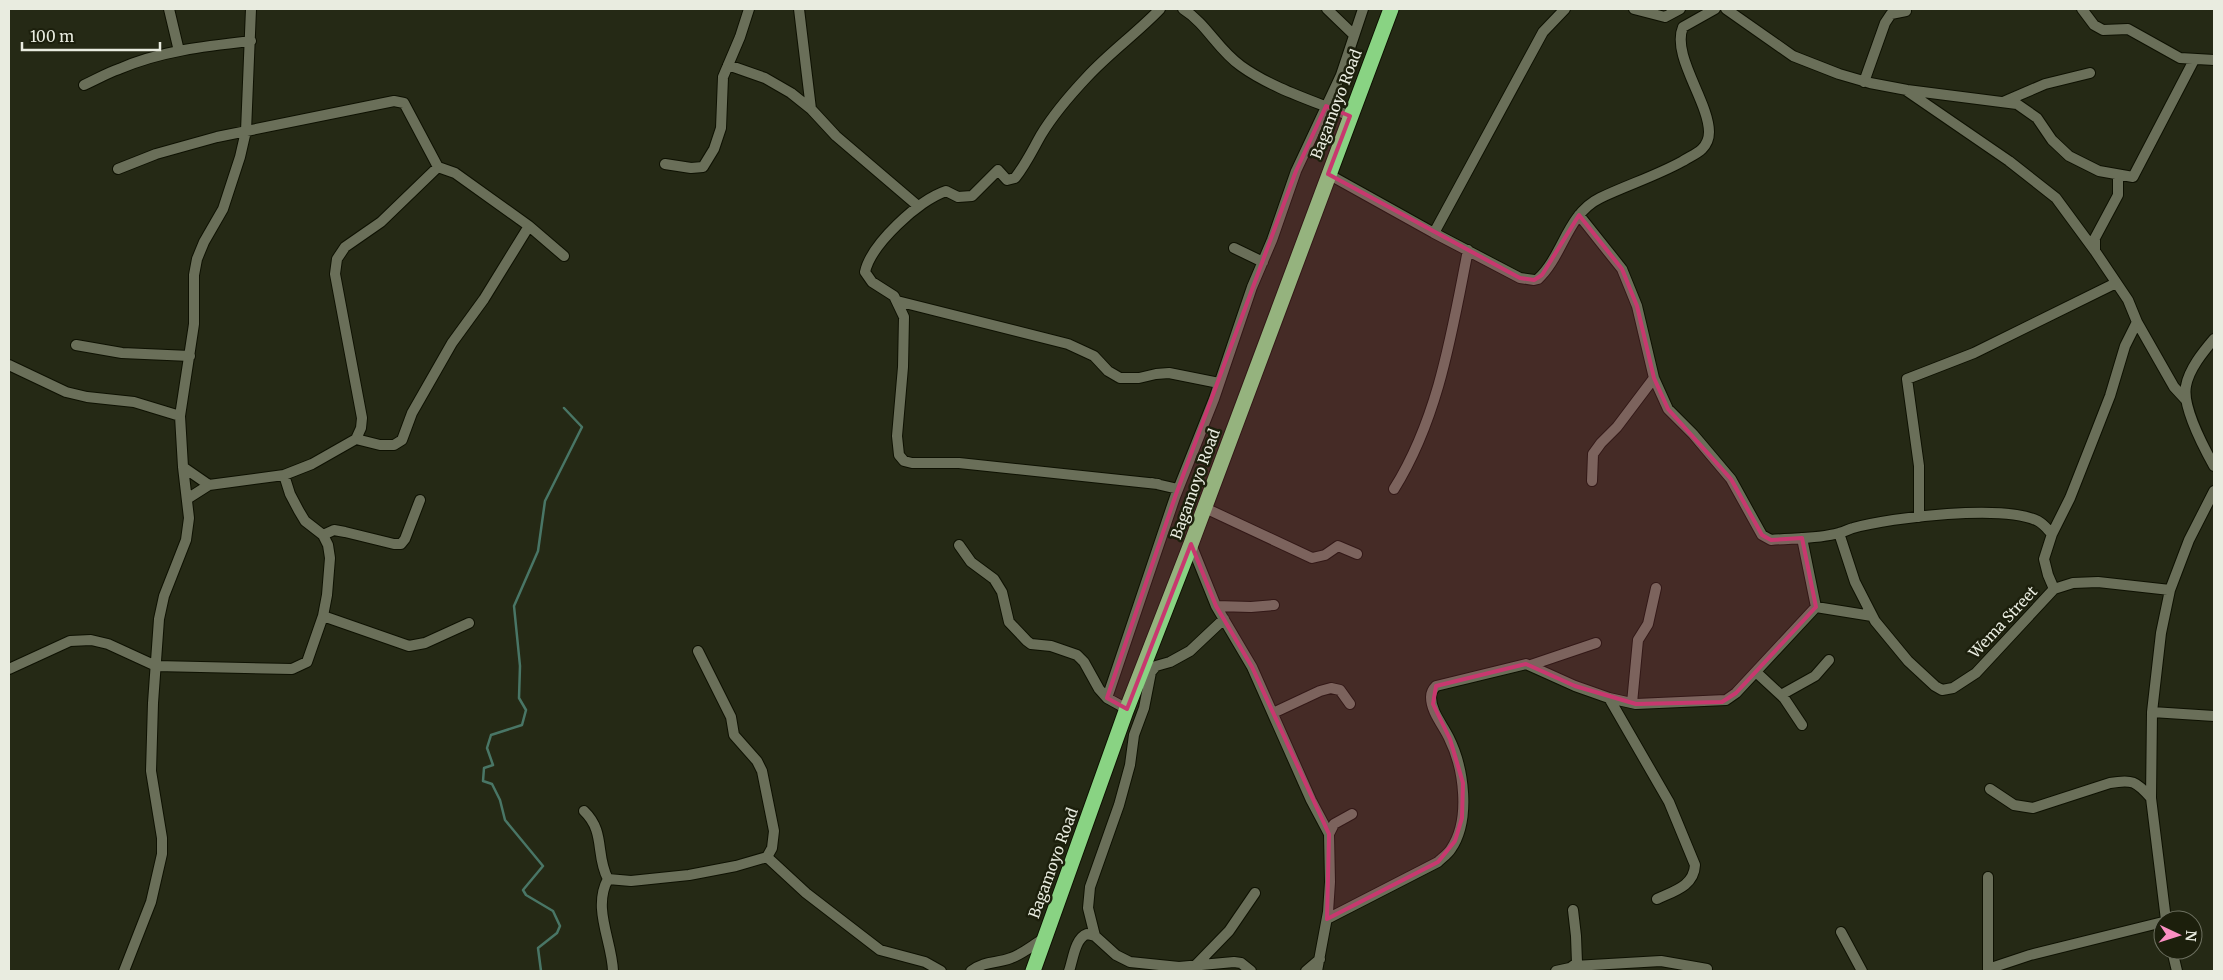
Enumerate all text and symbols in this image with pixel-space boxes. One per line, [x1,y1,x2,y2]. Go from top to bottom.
scale bar [22,20,160,52]
text: 100 m [30,27,74,46]
street label: Bagamoyo Road [1306,46,1366,162]
street label: Bagamoyo Road [1166,426,1224,542]
street label: Wema Street [1964,582,2041,663]
street label: Bagamoyo Road [1024,805,1082,921]
north arrow [2153,910,2203,960]
text: N [2182,930,2200,942]

